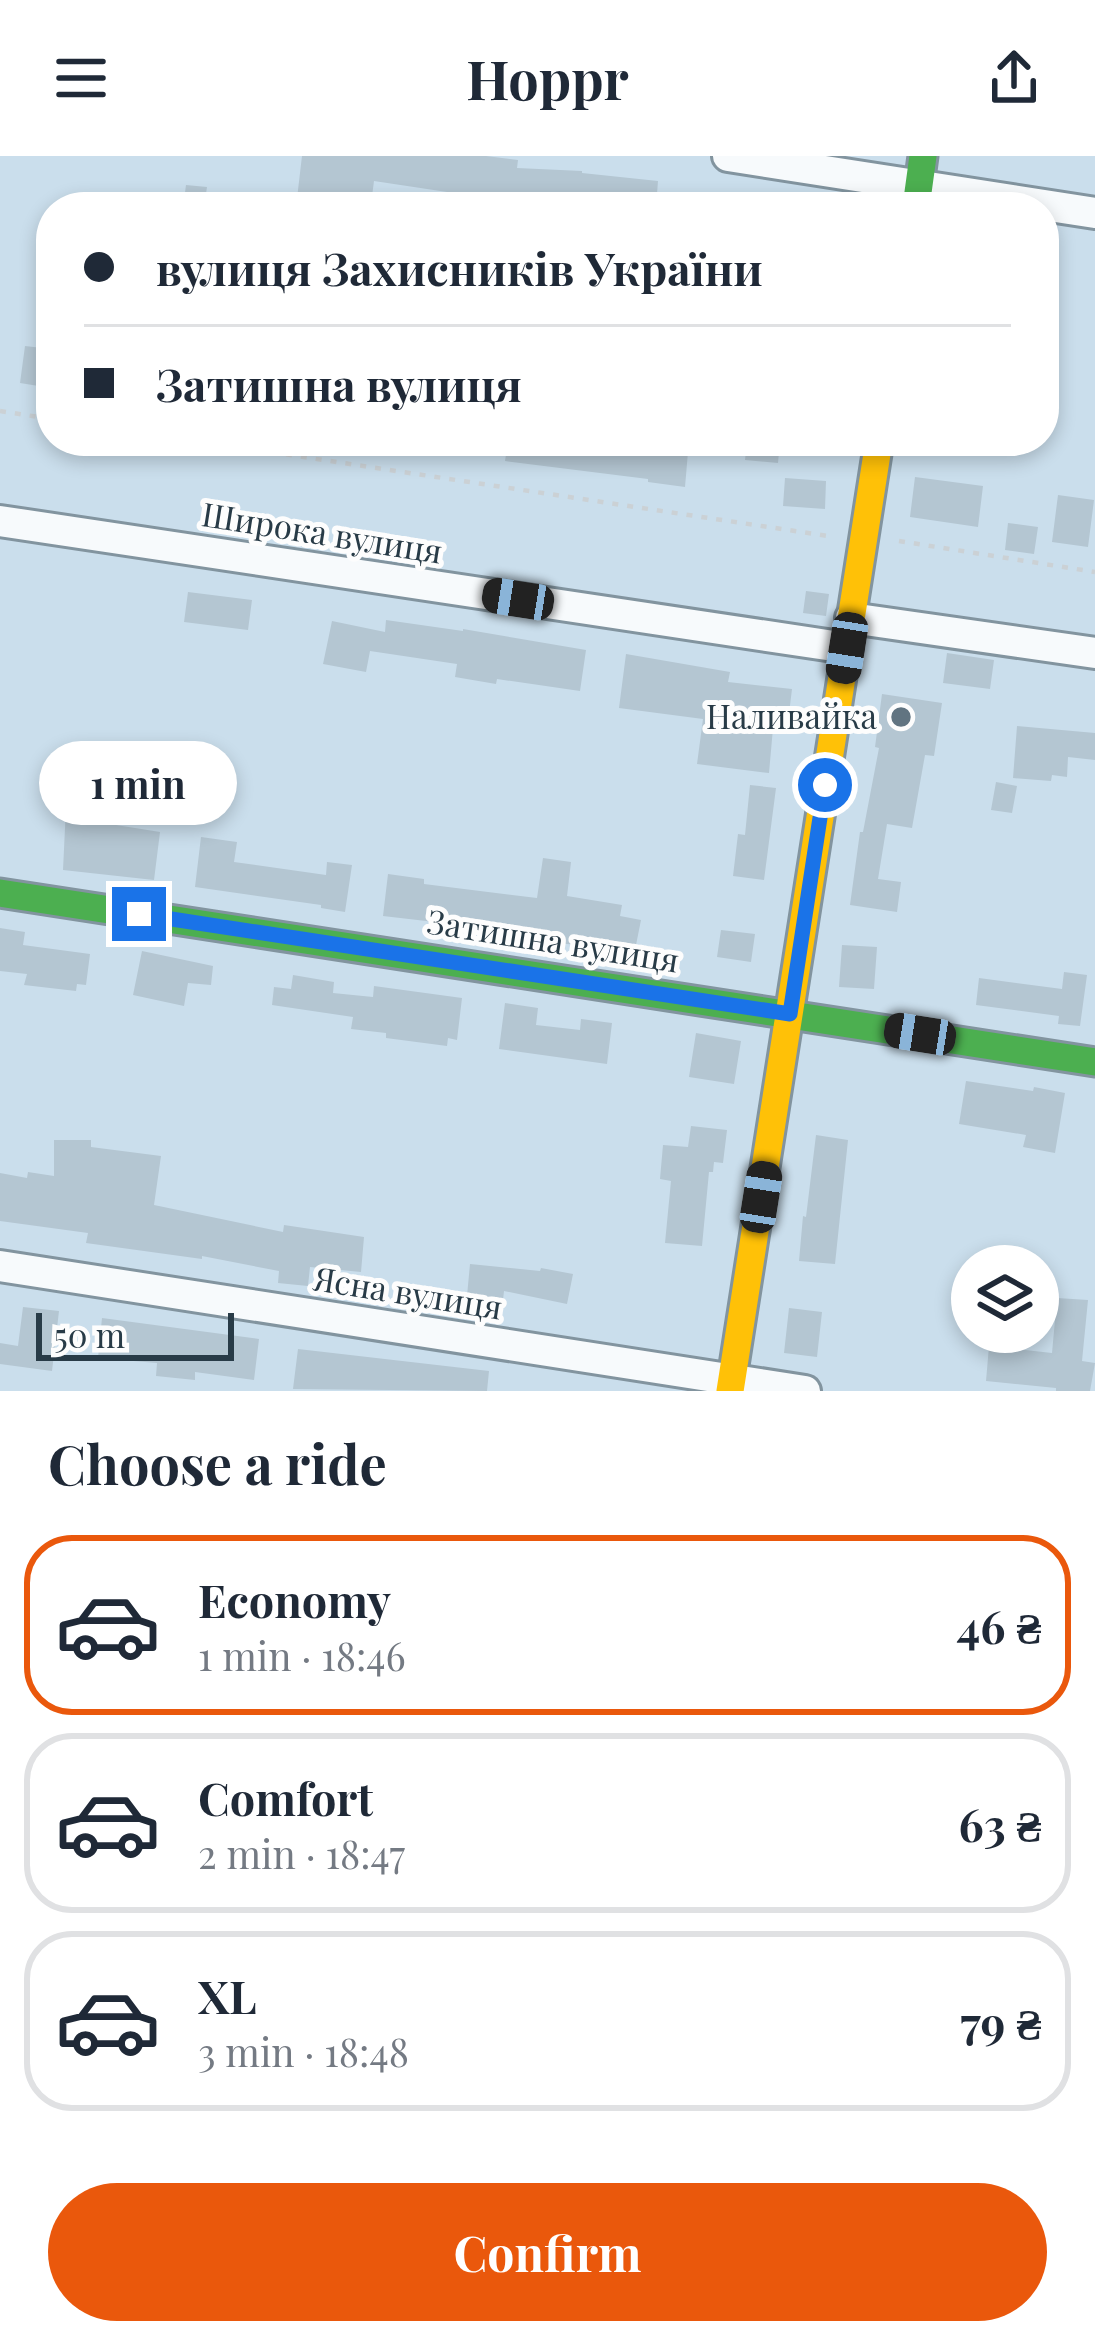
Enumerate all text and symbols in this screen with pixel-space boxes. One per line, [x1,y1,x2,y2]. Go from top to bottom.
text: Hoppr [466,42,629,114]
icon: menu [48,45,114,111]
icon: share [981,45,1047,111]
text: вулиця Захисників України [156,237,763,297]
text: Затишна вулиця [156,353,522,413]
street label: Широка вулиця [199,490,446,572]
car [480,576,556,622]
car [824,610,870,686]
place label: Наливайка [706,693,878,737]
marker: Наливайка [888,704,914,730]
callout: 1 min [40,740,238,824]
text: 1 min [90,757,186,809]
route start [798,758,852,812]
route end [112,887,166,941]
street label: Затишна вулиця [424,897,682,981]
car [882,1011,958,1057]
car [738,1159,784,1235]
map controls [951,1245,1059,1353]
button: layers [951,1245,1059,1353]
street label: Ясна вулиця [310,1254,506,1328]
scale bar [36,1307,234,1360]
text: 50 m [54,1312,125,1356]
text: Choose a ride [48,1427,387,1499]
text: Economy [198,1569,391,1629]
icon: car [54,1571,162,1679]
text: 46 ₴ [956,1595,1041,1655]
text: 1 min · 18:46 [198,1629,406,1681]
text: Comfort [198,1767,373,1827]
icon: car [54,1769,162,1877]
text: 63 ₴ [959,1793,1041,1853]
text: 2 min · 18:47 [198,1827,405,1879]
text: XL [198,1965,257,2025]
icon: car [54,1967,162,2075]
text: 79 ₴ [960,1991,1041,2051]
text: 3 min · 18:48 [198,2025,409,2077]
button: Confirm [48,2183,1047,2321]

